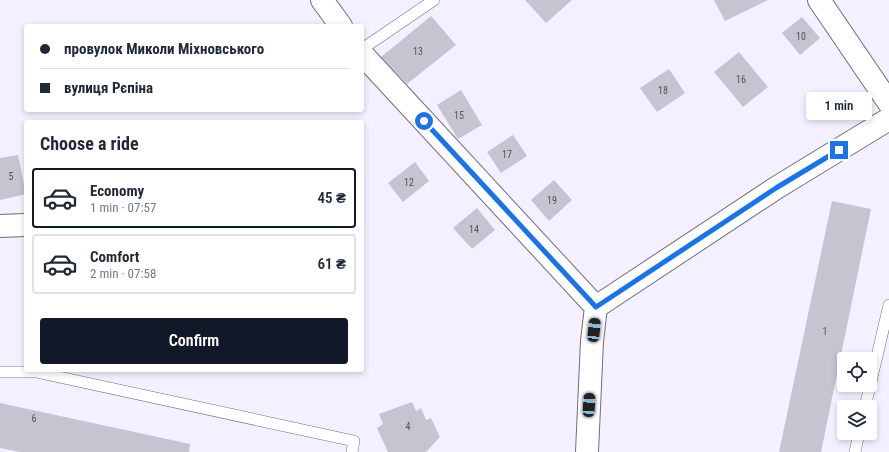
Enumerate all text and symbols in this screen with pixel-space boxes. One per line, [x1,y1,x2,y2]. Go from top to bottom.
house number: 10 [796,31,806,42]
text: провулок Миколи Міхновського [64,40,264,58]
house number: 13 [413,46,423,57]
house number: 16 [736,74,746,85]
text: вулиця Рєпіна [64,79,153,97]
house number: 18 [658,85,668,96]
callout: 1 min [806,92,872,120]
text: 1 min [825,98,853,113]
house number: 15 [454,110,464,121]
route start [415,112,433,130]
text: Choose a ride [40,133,139,154]
route end [830,141,848,159]
house number: 17 [502,149,512,160]
house number: 5 [9,171,14,182]
house number: 12 [404,177,414,188]
icon: car [42,180,78,216]
text: Economy [90,182,144,200]
text: 45 ₴ [317,189,346,207]
house number: 19 [547,195,557,206]
text: 1 min · 07:57 [90,200,156,215]
house number: 14 [469,224,479,235]
icon: car [42,246,78,282]
text: Comfort [90,248,139,266]
text: 61 ₴ [317,255,346,273]
text: 2 min · 07:58 [90,266,156,281]
car [587,317,601,343]
button: Confirm [40,318,348,364]
house number: 1 [823,326,827,337]
map controls [837,352,877,440]
button: locate [837,352,877,392]
car [582,393,596,417]
button: layers [837,400,877,440]
house number: 6 [32,413,37,424]
house number: 4 [406,421,411,432]

